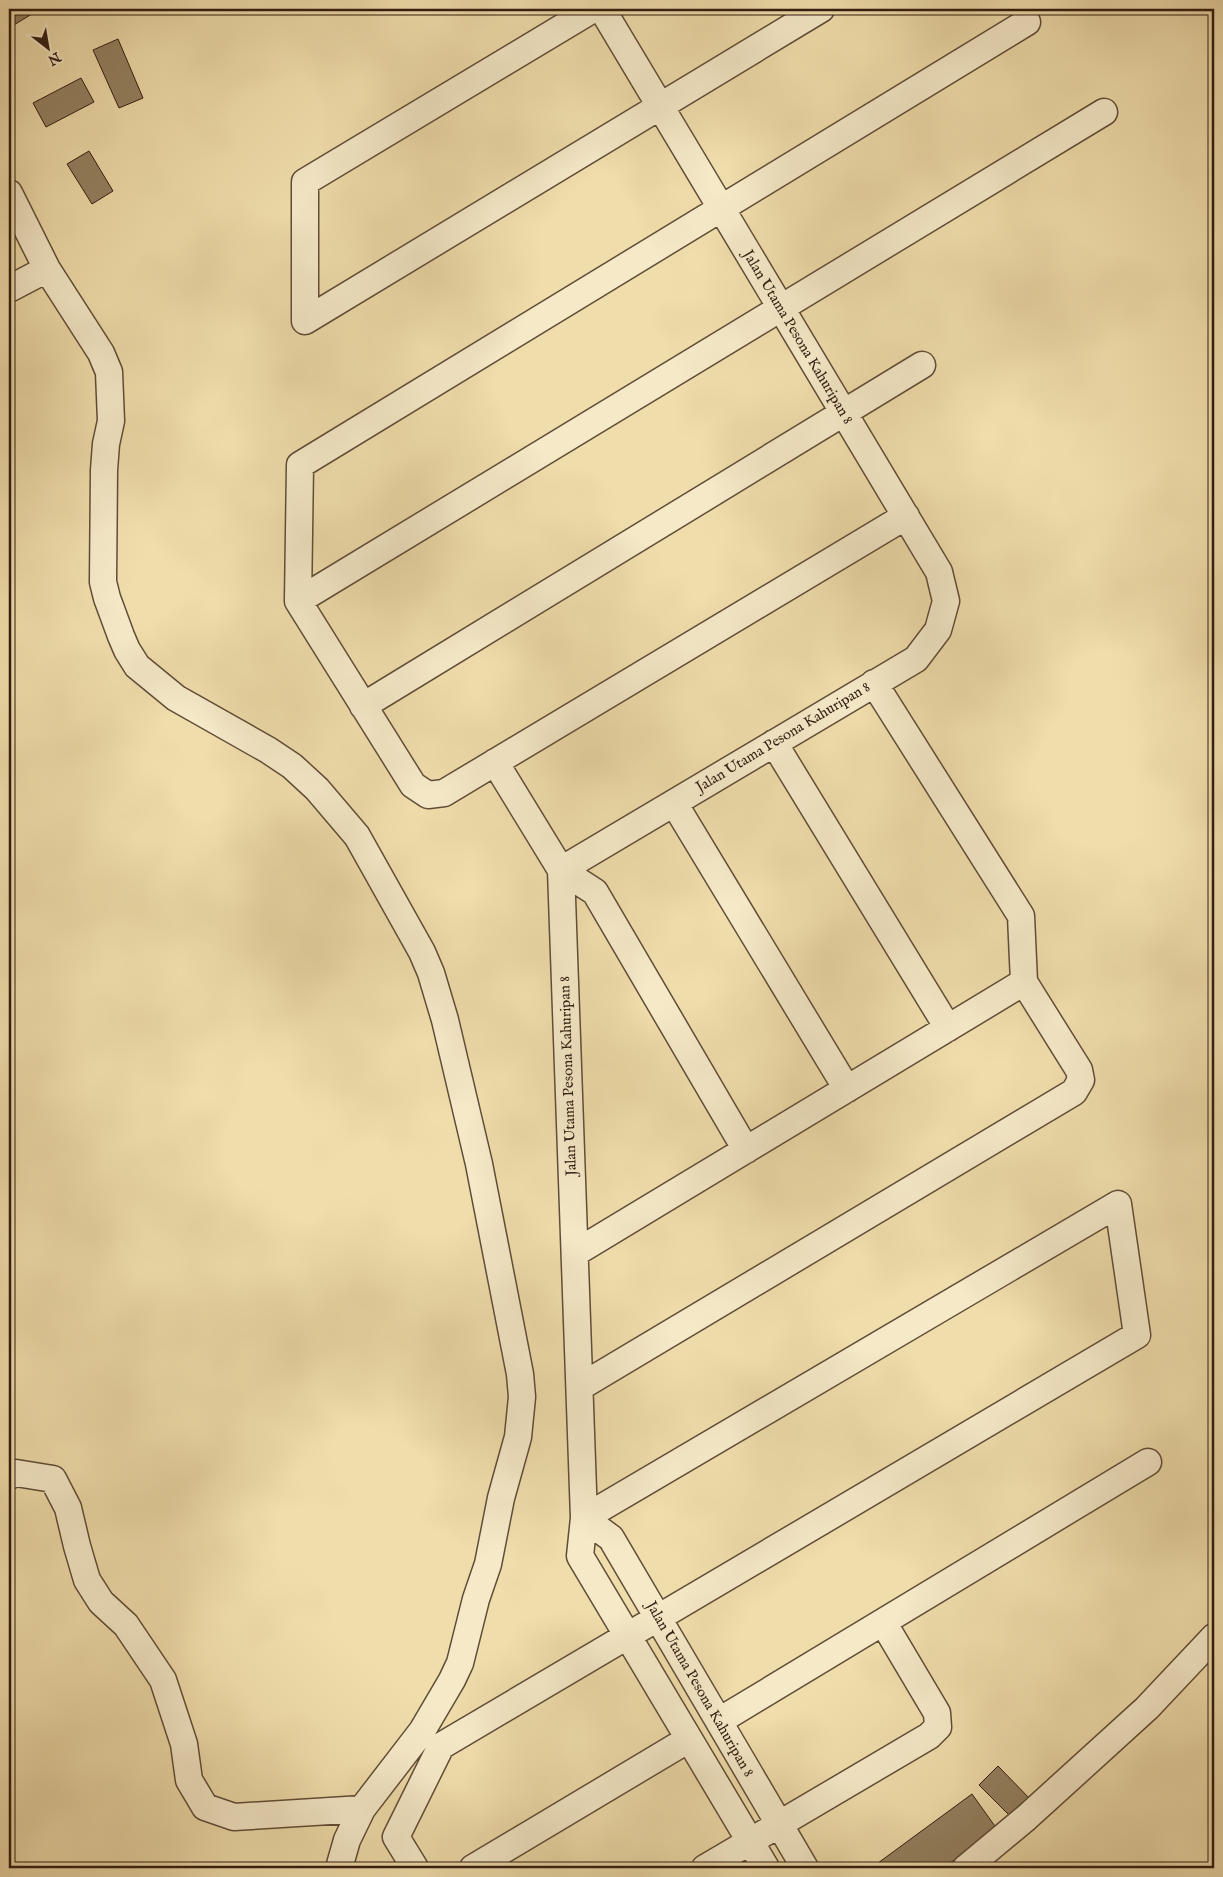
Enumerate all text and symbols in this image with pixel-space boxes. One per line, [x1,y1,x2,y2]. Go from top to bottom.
north arrow [22,22,72,72]
text: N [44,47,65,69]
street label: Jalan Utama Pesona Kahuripan 8 [737,245,858,428]
street label: Jalan Utama Pesona Kahuripan 8 [691,677,874,798]
street label: Jalan Utama Pesona Kahuripan 8 [555,976,581,1178]
street label: Jalan Utama Pesona Kahuripan 8 [641,1596,758,1780]

